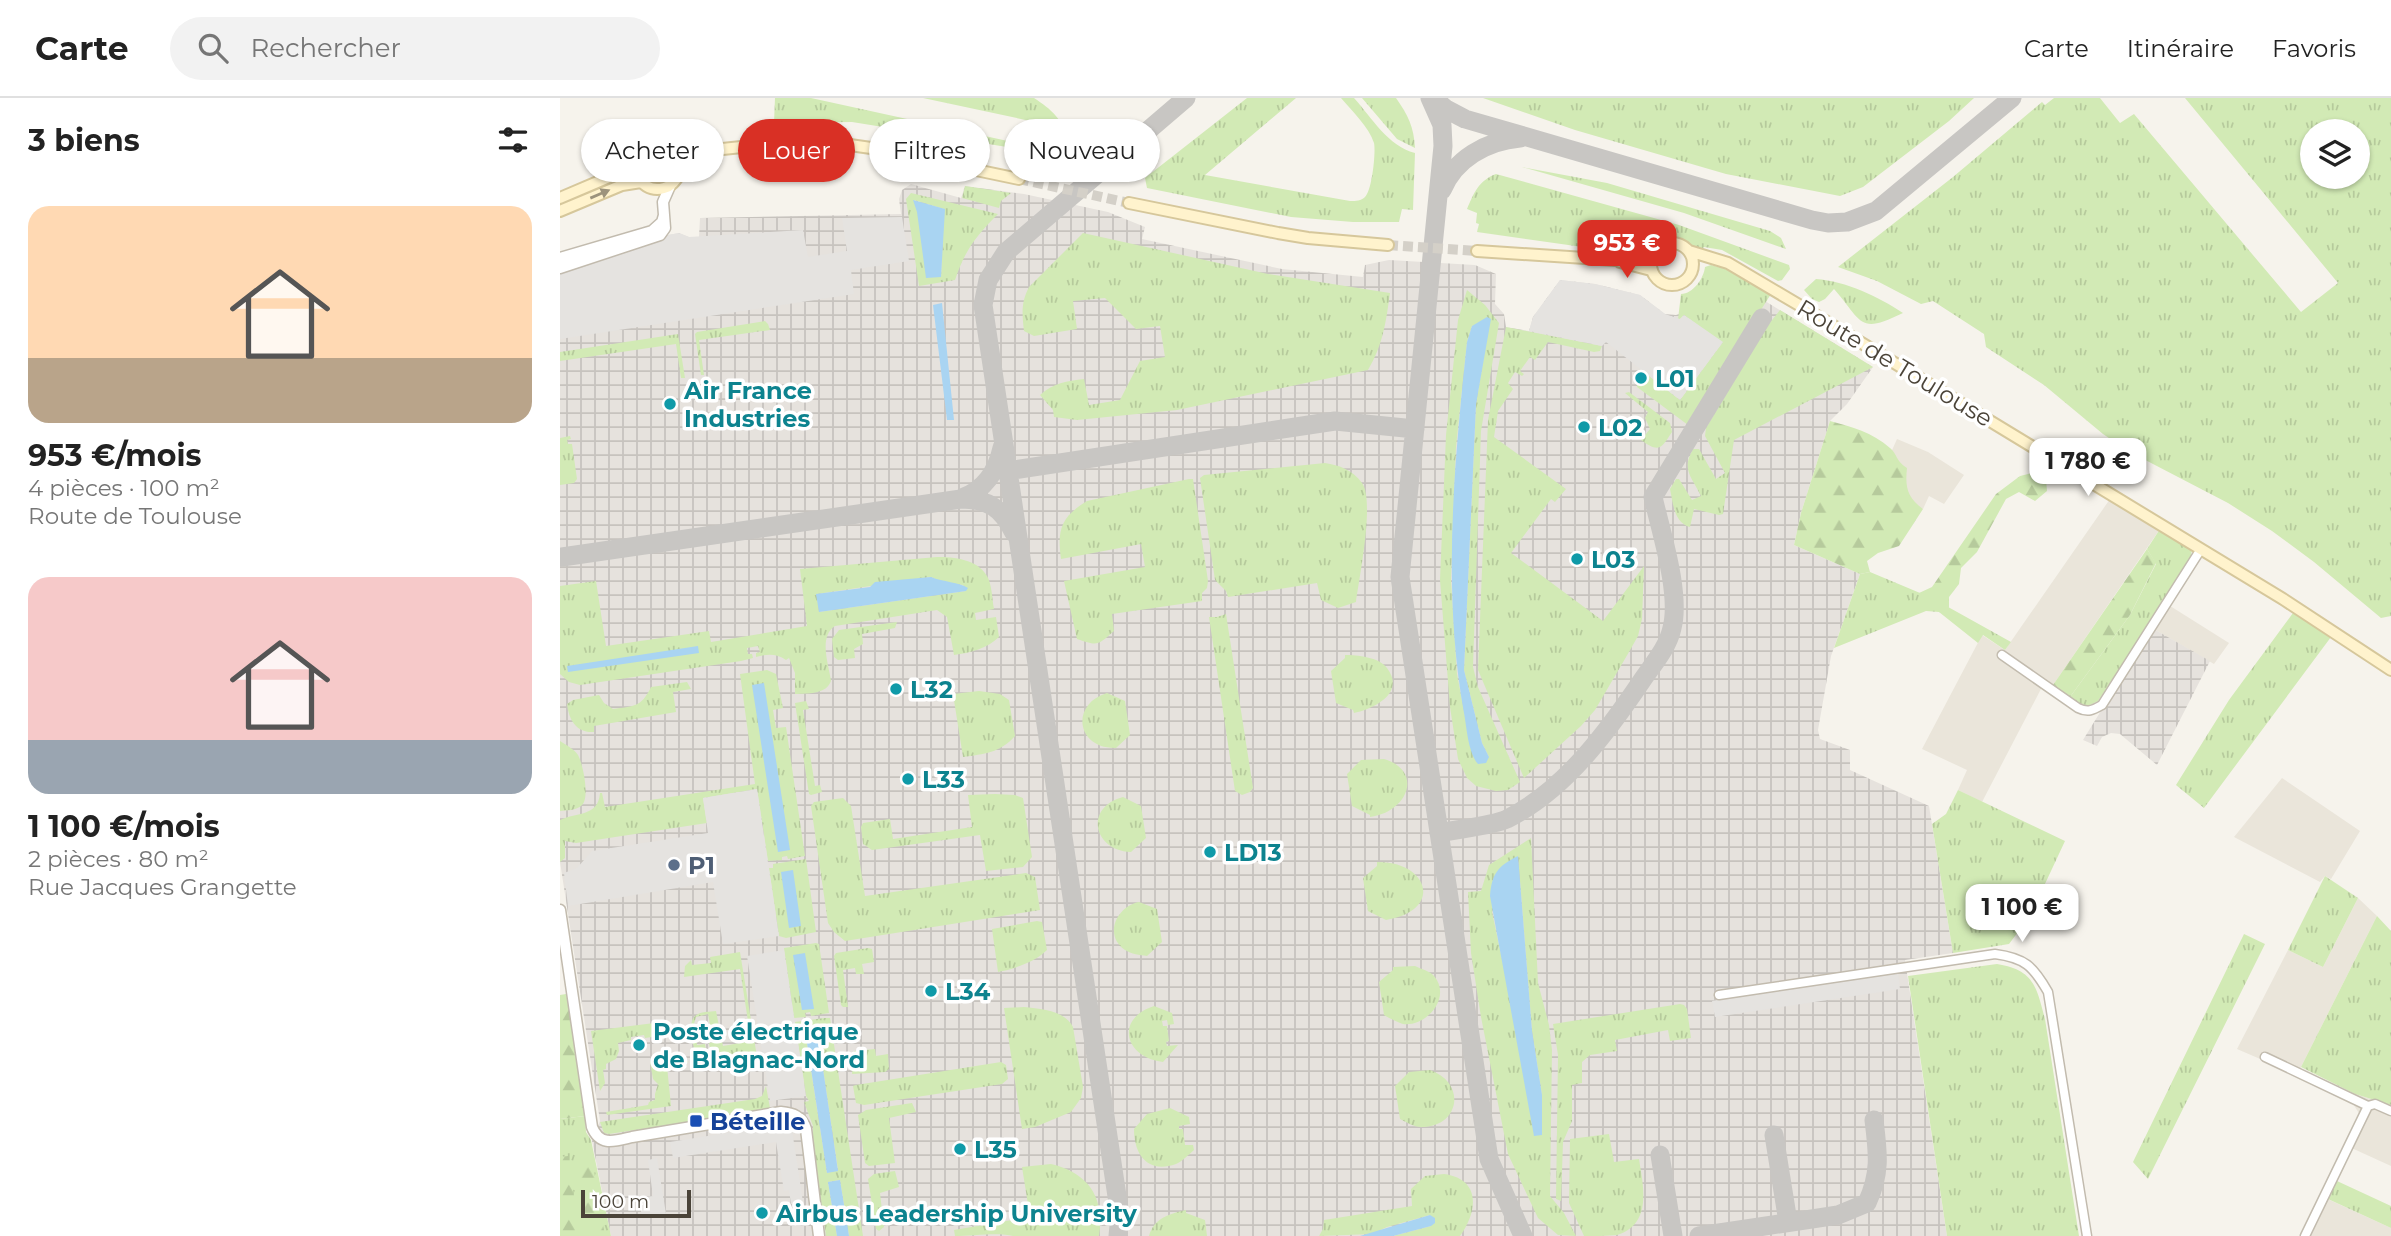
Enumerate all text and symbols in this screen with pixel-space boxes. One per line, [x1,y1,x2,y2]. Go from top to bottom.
search box [170,17,660,80]
text: Carte [35,28,128,68]
icon: search [194,29,232,67]
text: Rechercher [250,32,401,64]
text: Carte [2024,34,2089,63]
text: Itinéraire [2127,34,2234,63]
text: Favoris [2272,34,2356,63]
chip: Acheter [581,119,724,182]
chip: Louer [738,119,855,182]
chip: Filtres [869,119,990,182]
chip: Nouveau [1004,119,1160,182]
map controls [2300,119,2370,189]
button: layers [2300,119,2370,189]
icon: filters [494,121,532,159]
text: 3 biens [28,122,140,159]
one-way arrow [589,188,610,199]
pin: 953 € [1578,220,1676,280]
text: 953 € [1594,229,1661,257]
icon: home [217,251,343,377]
street label: Route de Toulouse [1792,293,1998,433]
place label: L01 [1655,364,1695,393]
marker: L01 [1633,370,1649,386]
place label: Air France Industries [683,376,812,433]
marker: Air France Industries [662,396,678,412]
place label: L02 [1598,413,1642,442]
marker: L02 [1576,419,1592,435]
text: 953 €/mois [28,437,201,474]
pin: 1 780 € [2023,438,2153,498]
text: 1 780 € [2045,447,2131,475]
text: 4 pièces · 100 m² [28,474,220,502]
text: Route de Toulouse [28,502,242,530]
place label: L03 [1591,545,1635,574]
marker: L03 [1569,551,1585,567]
icon: home [217,622,343,748]
place label: L32 [910,675,953,704]
marker: L32 [888,681,904,697]
place label: L33 [922,765,965,794]
marker: L33 [900,771,916,787]
text: 1 100 €/mois [28,808,220,845]
place label: LD13 [1224,838,1282,867]
marker: LD13 [1202,844,1218,860]
text: 2 pièces · 80 m² [28,845,209,873]
place label: P1 [688,851,715,880]
marker: P1 [666,857,682,873]
text: Rue Jacques Grangette [28,873,297,901]
pin: 1 100 € [1957,884,2087,944]
text: 1 100 € [1982,893,2062,921]
place label: L34 [945,977,991,1006]
marker: L34 [923,983,939,999]
place label: Poste électrique de Blagnac-Nord [653,1017,865,1074]
marker: Poste électrique de Blagnac-Nord [631,1037,647,1053]
place label: Béteille [710,1107,806,1136]
marker: Béteille [688,1113,704,1129]
place label: L35 [974,1135,1017,1164]
marker: L35 [952,1141,968,1157]
scale bar [581,1187,691,1219]
text: 100 m [592,1190,649,1213]
place label: Airbus Leadership University [775,1199,1138,1228]
marker: Airbus Leadership University [754,1205,770,1221]

